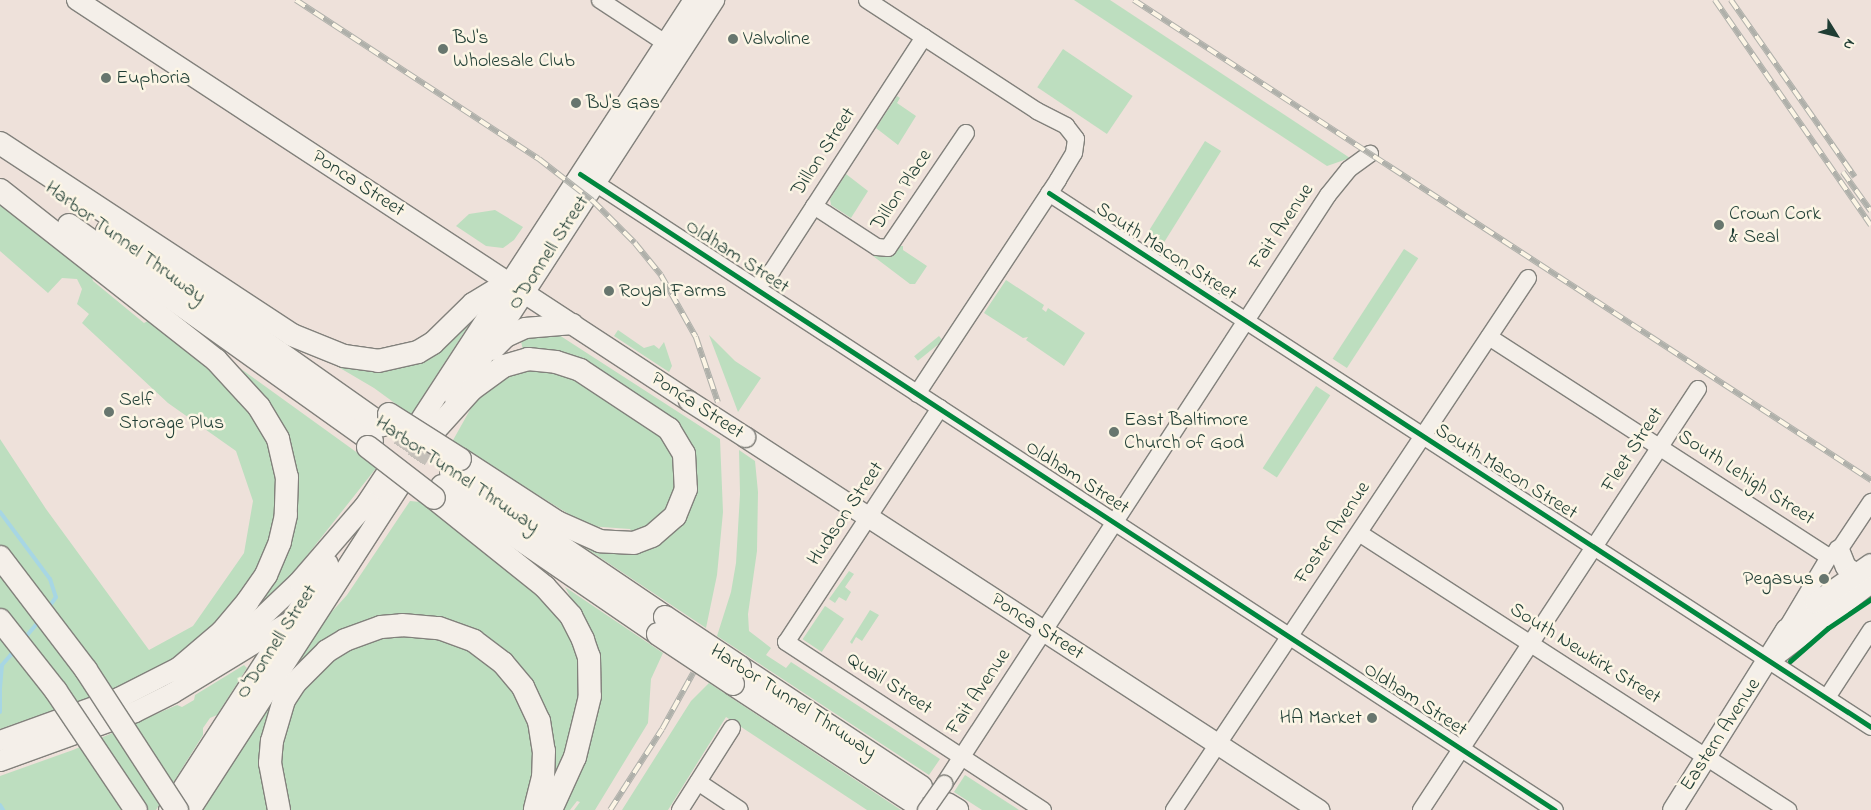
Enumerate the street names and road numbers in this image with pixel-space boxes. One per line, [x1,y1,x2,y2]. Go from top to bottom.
street label: Dillon Street [787,103,861,201]
street label: Ponca Street [307,145,409,223]
street label: Dillon Place [866,145,938,235]
street label: Harbor Tunnel Thruway [40,177,210,309]
street label: Fait Avenue [1244,179,1320,275]
street label: O'Donnell Street [503,191,595,315]
street label: South Macon Street [1091,197,1241,307]
street label: Oldham Street [681,215,793,299]
street label: Ponca Street [646,367,748,445]
street label: Fleet Street [1597,403,1669,497]
street label: Harbor Tunnel Thruway [370,411,544,539]
street label: South Macon Street [1430,419,1582,525]
street label: South Lehigh Street [1673,425,1819,531]
street label: Oldham Street [1021,436,1133,520]
street label: Hudson Street [802,458,890,570]
street label: Foster Avenue [1290,477,1376,589]
street label: O'Donnell Street [231,580,323,704]
street label: Ponca Street [986,588,1088,666]
street label: South Newkirk Street [1505,598,1665,710]
street label: Harbor Tunnel Thruway [706,639,880,765]
street label: Fait Avenue [941,644,1017,740]
street label: Quail Street [842,647,936,721]
street label: Oldham Street [1359,658,1471,742]
street label: Eastern Avenue [1676,674,1766,796]

